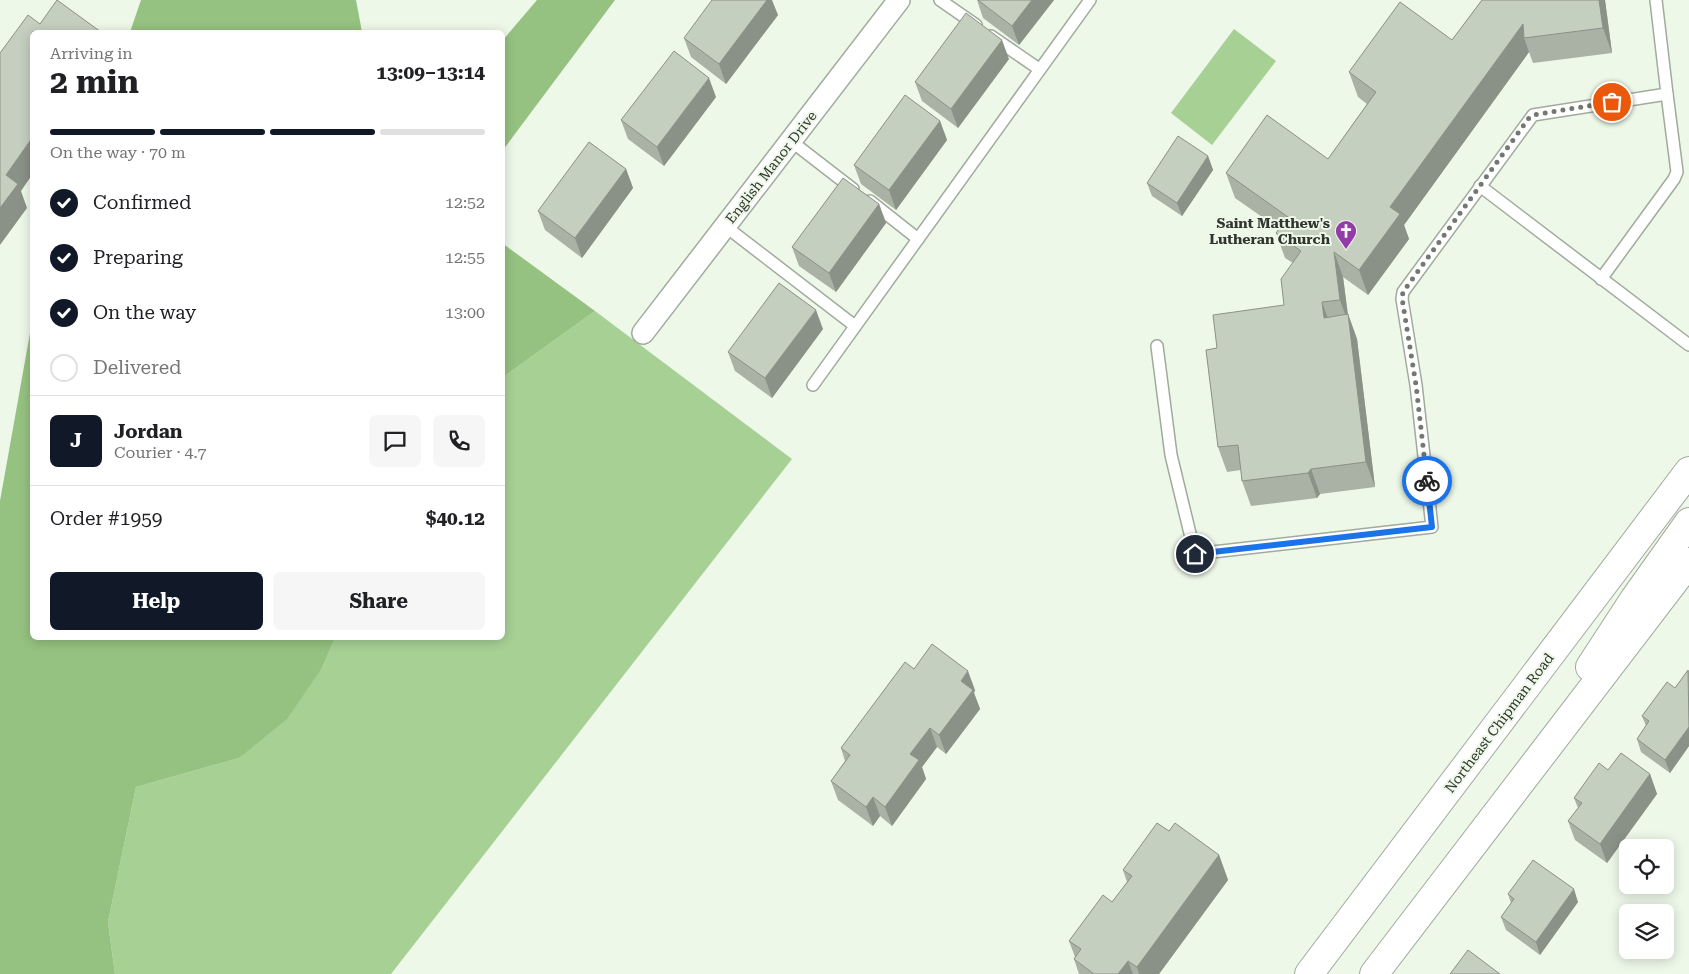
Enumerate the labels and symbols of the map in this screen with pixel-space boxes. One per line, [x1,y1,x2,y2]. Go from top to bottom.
pin [1591,81,1633,123]
street label: English Manor Drive [722,107,820,226]
place label: Saint Matthew's Lutheran Church [1209,215,1331,247]
church icon: Saint Matthew's Lutheran Church [1334,219,1358,250]
courier [1402,456,1452,506]
pin [1174,533,1216,575]
street label: Northeast Chipman Road [1441,650,1557,796]

